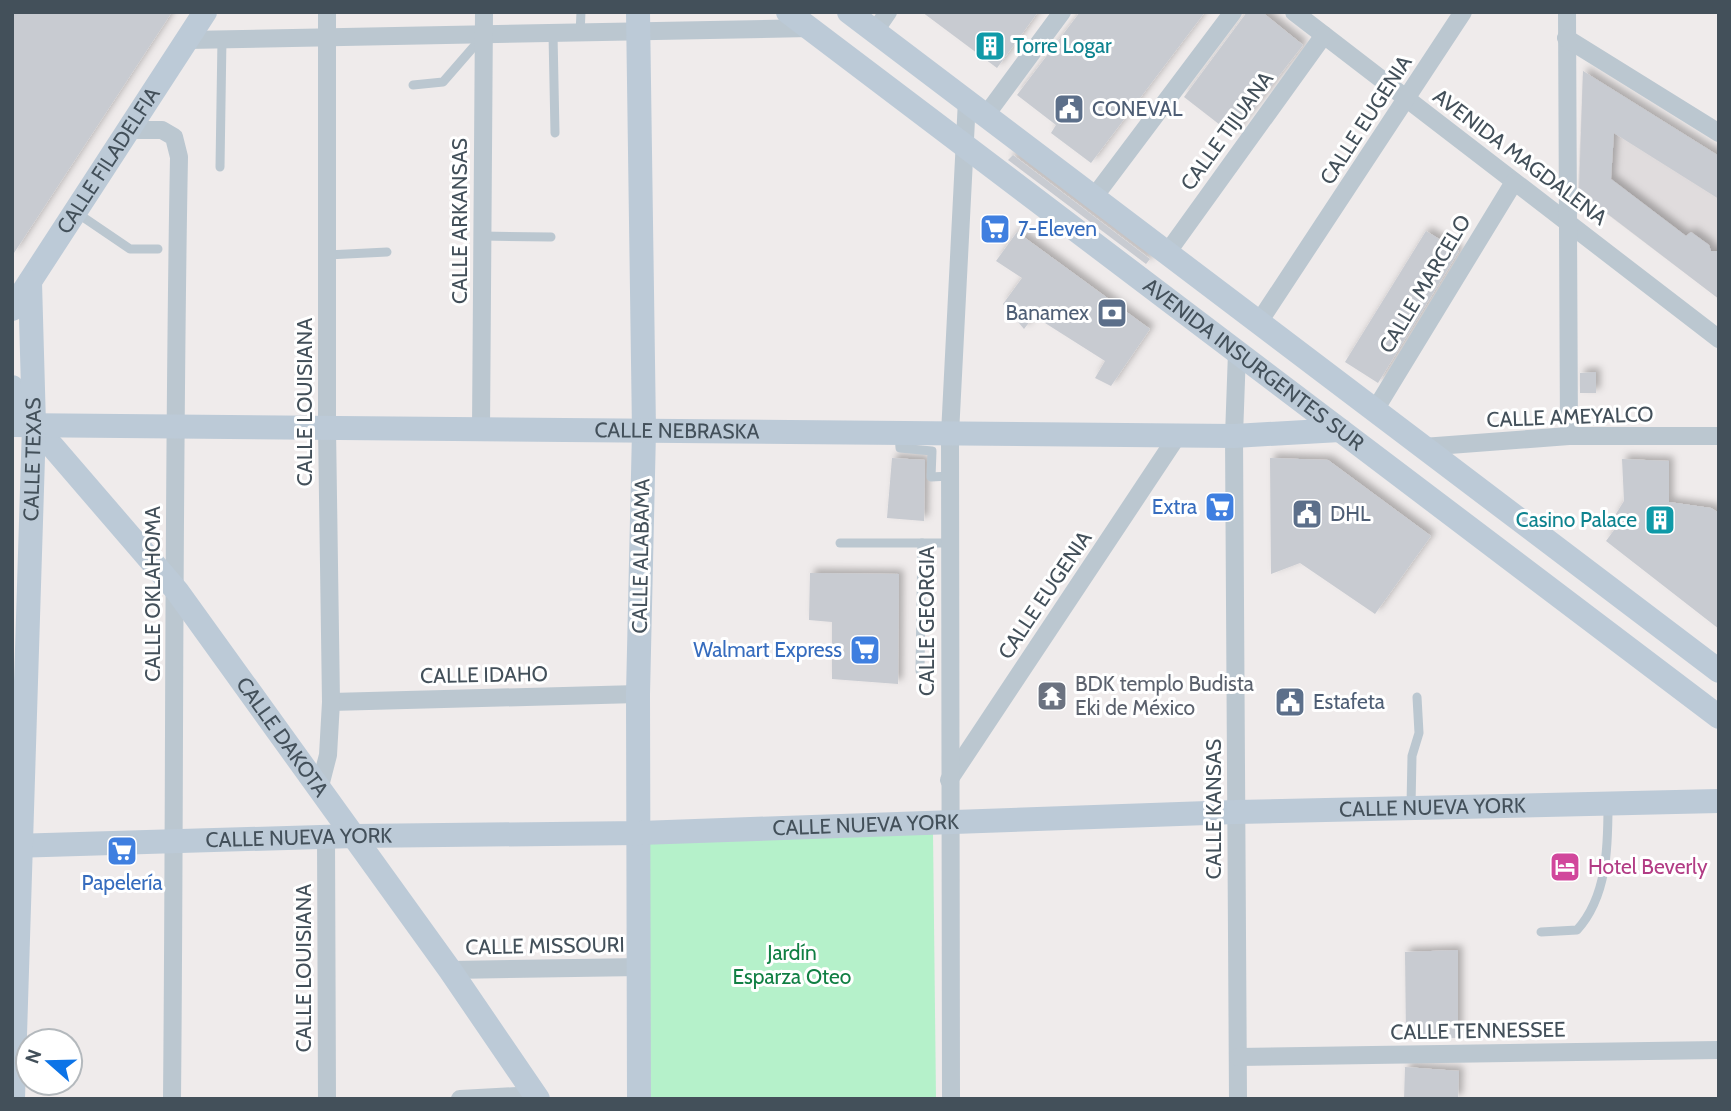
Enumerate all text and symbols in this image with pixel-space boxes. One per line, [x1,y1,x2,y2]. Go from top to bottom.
building icon: Torre Logar [973,29,1007,63]
place label: Torre Logar [1013,33,1112,58]
street label: CALLE EUGENIA [1315,50,1417,189]
street label: CALLE TIJUANA [1175,66,1278,195]
street label: CALLE FILADELFIA [51,82,165,238]
street label: AVENIDA MAGDALENA [1429,83,1612,230]
public building icon: CONEVAL [1052,92,1086,126]
place label: CONEVAL [1092,96,1183,121]
street label: CALLE ARKANSAS [447,138,472,304]
street label: CALLE MARCELO [1374,210,1476,357]
supermarket icon: 7-Eleven [978,212,1012,246]
place label: 7-Eleven [1018,216,1097,241]
street label: AVENIDA INSURGENTES SUR [1139,273,1369,456]
bank icon: Banamex [1095,296,1129,330]
place label: Banamex [1006,300,1089,325]
street label: CALLE LOUISIANA [292,318,317,486]
street label: CALLE TEXAS [18,397,46,522]
street label: CALLE AMEYALCO [1486,401,1654,432]
street label: CALLE NEBRASKA [594,417,760,444]
street label: CALLE ALABAMA [627,478,654,634]
supermarket icon: Extra [1203,490,1237,524]
place label: Extra [1152,494,1197,519]
public building icon: DHL [1290,497,1324,531]
place label: DHL [1330,501,1371,526]
building icon: Casino Palace [1643,503,1677,537]
street label: CALLE OKLAHOMA [140,506,165,682]
place label: Casino Palace [1516,507,1637,532]
street label: CALLE EUGENIA [993,526,1097,663]
street label: CALLE GEORGIA [914,546,939,696]
supermarket icon: Walmart Express [848,633,882,667]
place label: Walmart Express [693,637,842,662]
street label: CALLE IDAHO [420,661,548,688]
place label: BDK templo Budista Eki de México [1075,671,1254,720]
street label: CALLE DAKOTA [231,672,334,801]
temple icon: BDK templo Budista Eki de México [1035,679,1069,713]
public building icon: Estafeta [1273,685,1307,719]
place label: Estafeta [1313,689,1385,714]
street label: CALLE KANSAS [1201,739,1226,879]
street label: CALLE NUEVA YORK [1339,792,1526,822]
street label: CALLE NUEVA YORK [772,809,959,840]
street label: CALLE NUEVA YORK [205,823,392,852]
supermarket icon: Papelería [105,834,139,868]
hotel icon: Hotel Beverly [1548,850,1582,884]
place label: Hotel Beverly [1588,854,1708,879]
place label: Papelería [81,870,163,895]
street label: CALLE LOUISIANA [291,884,316,1052]
street label: CALLE MISSOURI [465,932,625,959]
park label: Jardín Esparza Oteo [733,940,851,989]
street label: CALLE TENNESSEE [1390,1016,1566,1045]
north arrow [14,1027,84,1097]
text: N [20,1046,47,1067]

